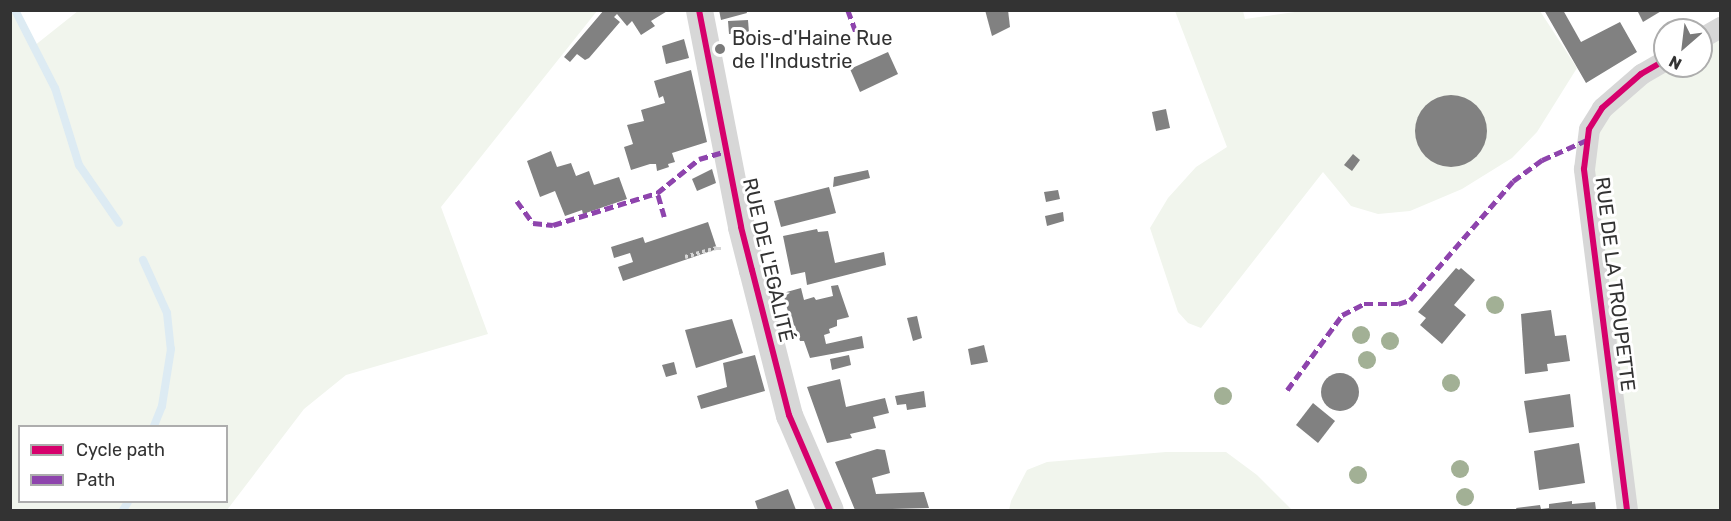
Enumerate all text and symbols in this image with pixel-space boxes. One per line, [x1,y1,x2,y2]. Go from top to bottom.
north arrow [1653,18,1713,78]
place label: Bois-d'Haine Rue de l'Industrie [732,26,892,73]
marker: Bois-d'Haine Rue de l'Industrie [713,42,727,56]
text: N [1666,51,1685,74]
street label: RUE DE LA TROUPETTE [1590,175,1640,393]
street label: RUE DE L'EGALITÉ [737,176,799,344]
legend [18,425,228,503]
text: Cycle path [76,439,165,461]
text: Path [76,469,115,491]

